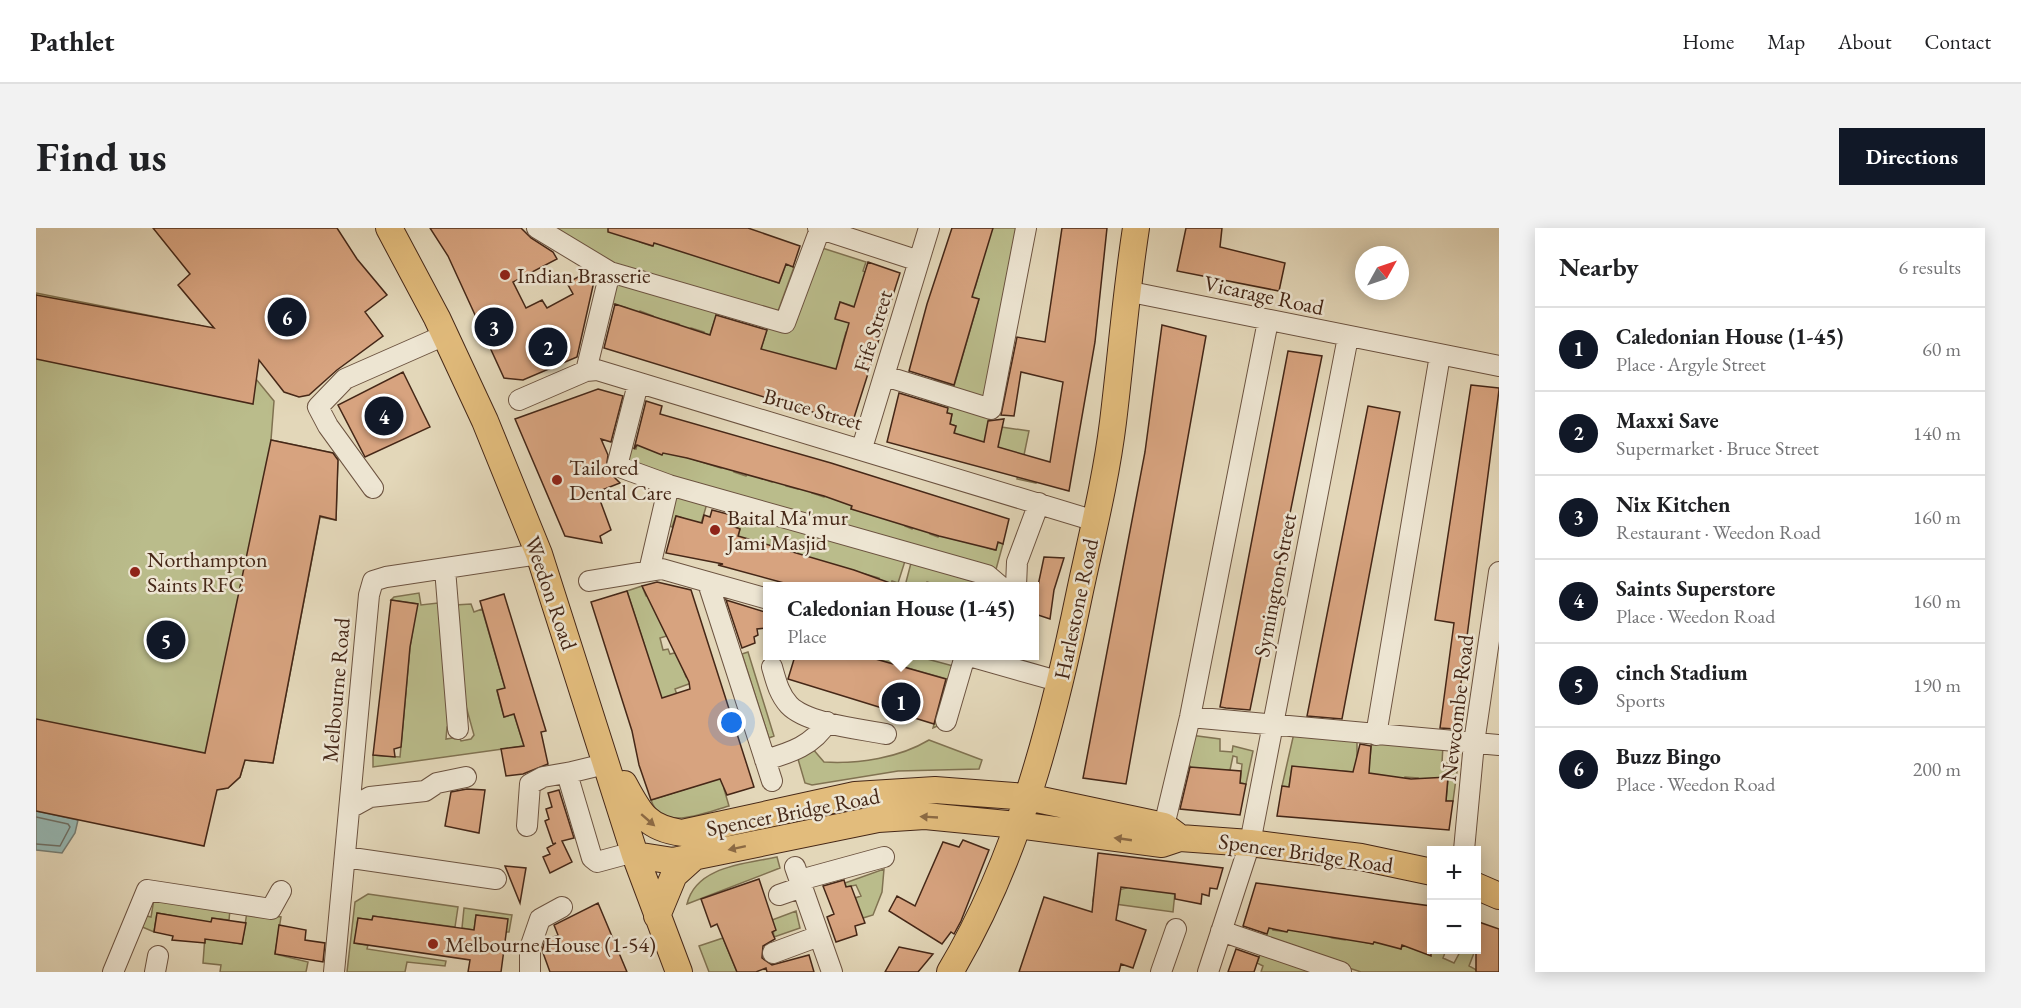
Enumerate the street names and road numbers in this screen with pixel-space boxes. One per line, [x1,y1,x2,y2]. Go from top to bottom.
street label: Vicarage Road [1201,268,1327,322]
street label: Fife Street [847,286,899,376]
street label: Bruce Street [760,381,866,437]
street label: Symington Street [1247,511,1303,659]
street label: Weedon Road [518,532,584,655]
street label: Harlestone Road [1047,535,1105,682]
street label: Melbourne Road [315,616,357,764]
street label: Newcombe Road [1434,632,1480,783]
street label: Spencer Bridge Road [704,781,883,843]
street label: Spencer Bridge Road [1217,826,1396,880]

